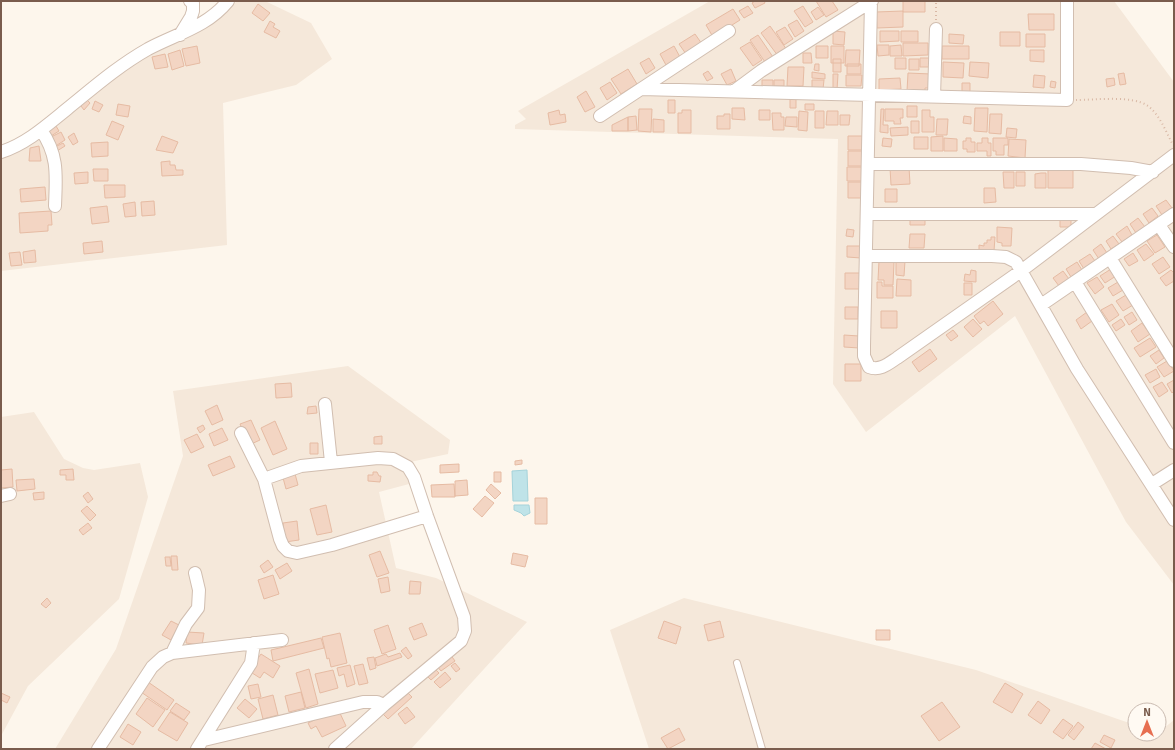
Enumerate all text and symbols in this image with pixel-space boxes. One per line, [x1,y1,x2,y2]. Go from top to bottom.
north arrow [1127,702,1167,742]
text: N [1143,706,1151,719]

